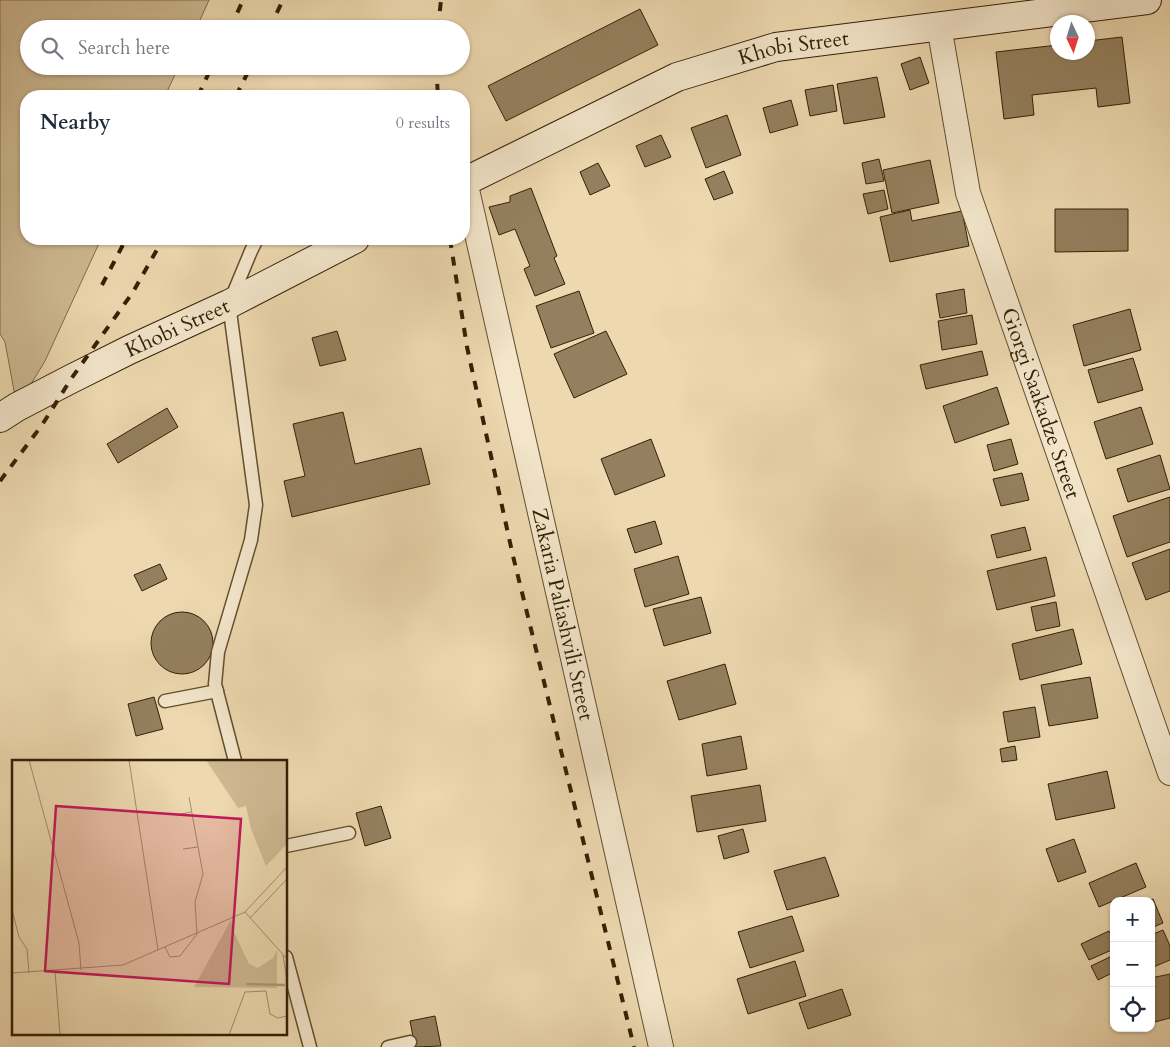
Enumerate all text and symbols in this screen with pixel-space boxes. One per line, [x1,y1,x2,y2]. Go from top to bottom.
north arrow [1050,15,1095,60]
search box [20,20,470,75]
street label: Khobi Street [735,23,851,72]
icon: search [38,34,66,62]
text: Search here [78,35,170,61]
text: Nearby [40,108,111,137]
text: 0 results [396,112,450,134]
street label: Khobi Street [120,291,234,364]
street label: Giorgi Saakadze Street [995,304,1088,503]
street label: Zakaria Paliashvili Street [525,505,601,723]
inset map [12,760,288,1034]
map controls [1110,897,1155,1032]
button: + [1110,897,1155,942]
button: − [1110,942,1155,987]
button: locate [1110,987,1155,1032]

